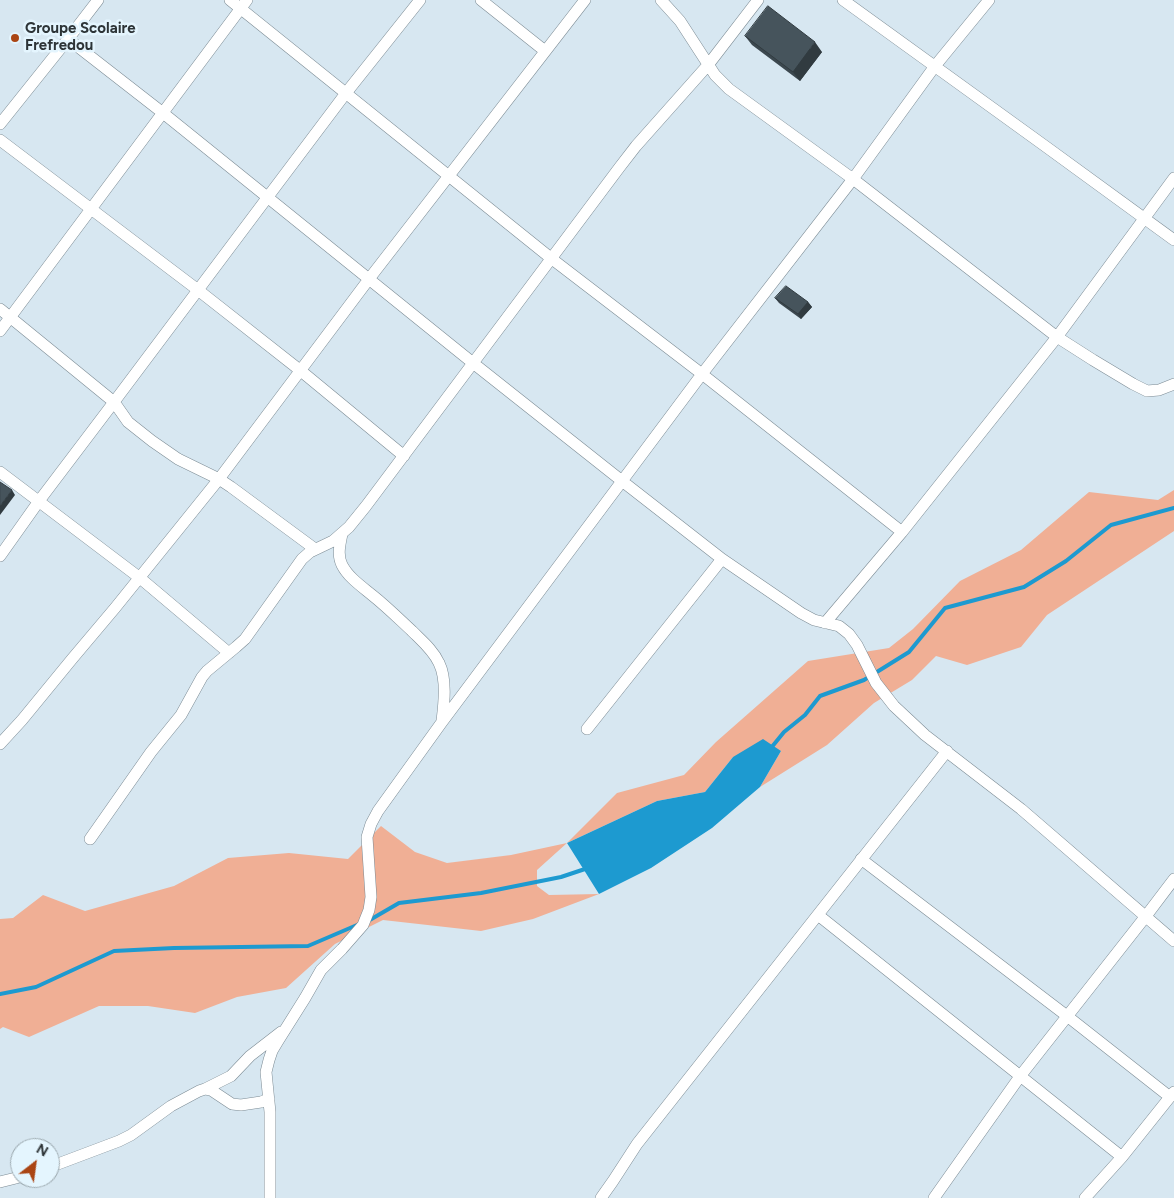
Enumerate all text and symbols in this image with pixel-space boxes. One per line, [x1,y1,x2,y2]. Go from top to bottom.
place label: Groupe Scolaire Frefredou [25,20,136,55]
marker: Groupe Scolaire Frefredou [9,32,21,44]
north arrow [10,1138,60,1188]
text: N [33,1140,51,1161]

